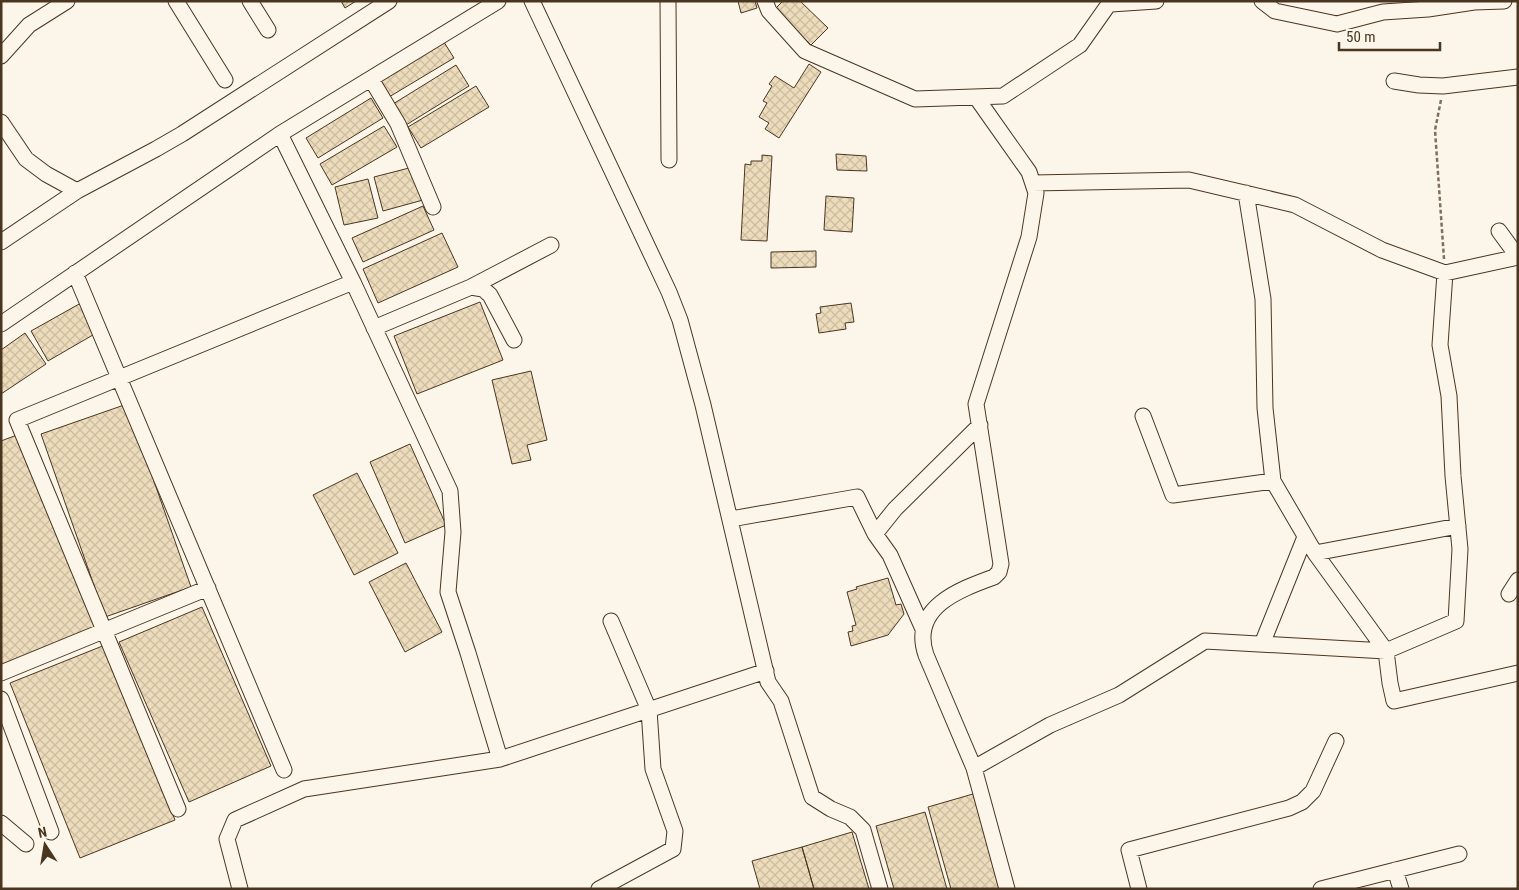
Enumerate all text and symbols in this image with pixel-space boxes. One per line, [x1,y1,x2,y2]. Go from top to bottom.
scale bar [1339,20,1440,52]
text: 50 m [1346,28,1376,46]
north arrow [20,820,70,870]
text: N [36,824,48,841]

